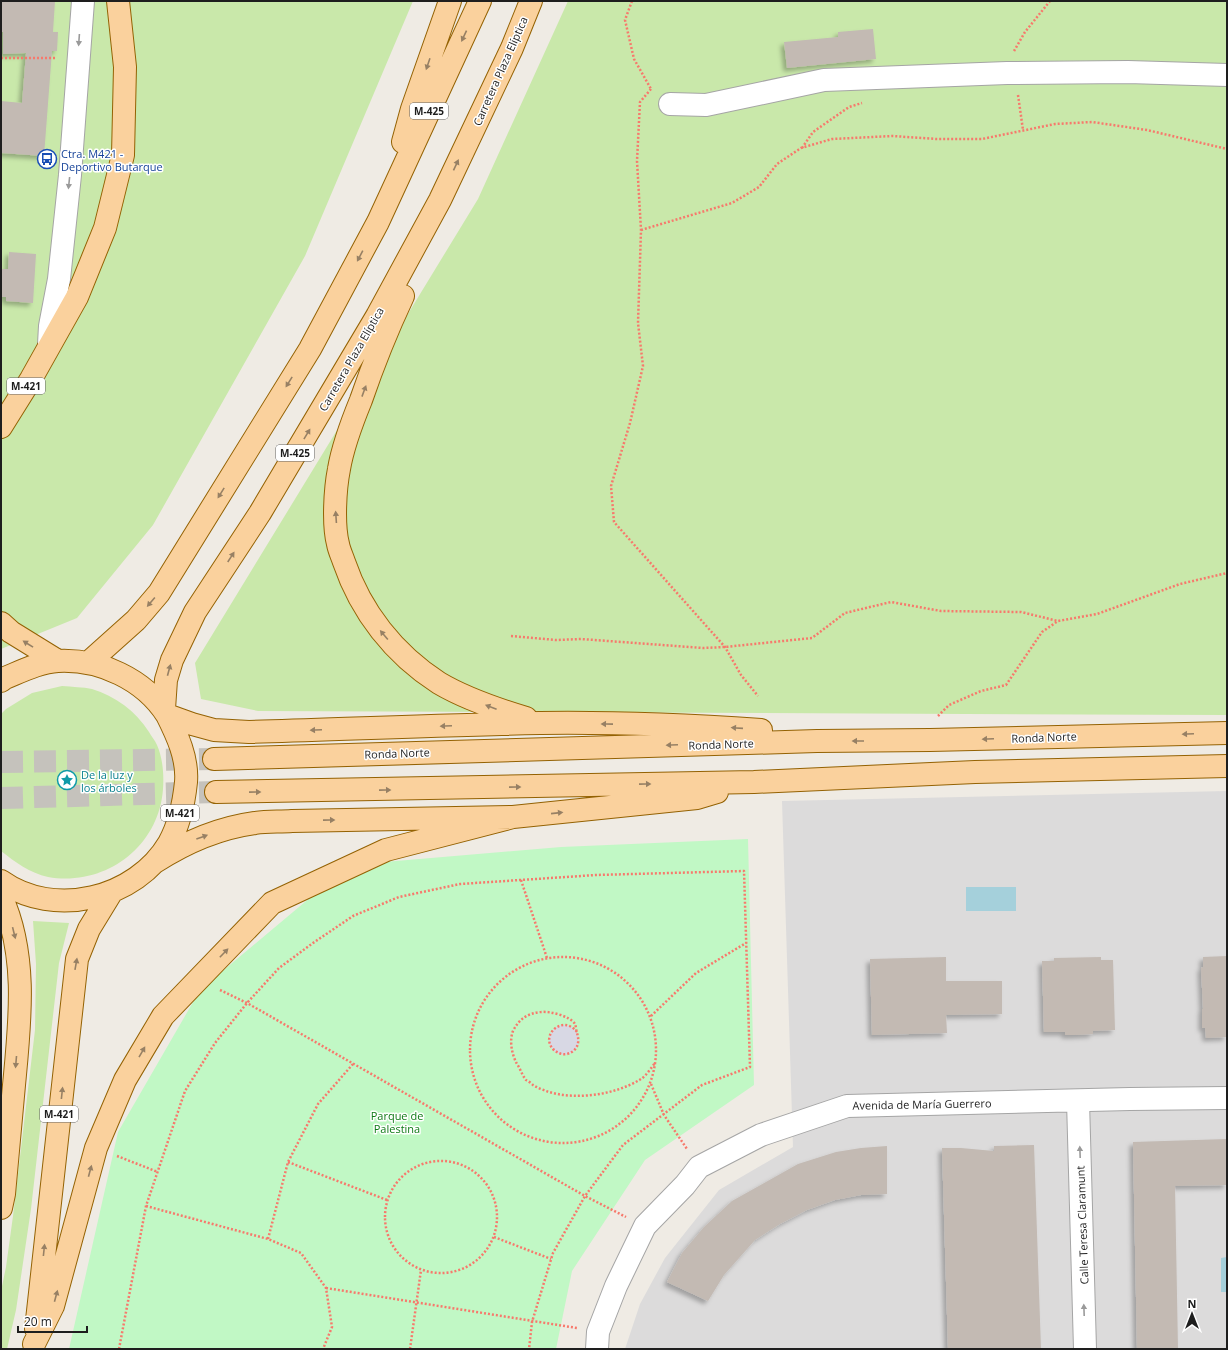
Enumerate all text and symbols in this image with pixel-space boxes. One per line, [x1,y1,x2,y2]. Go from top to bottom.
street label: Carretera Plaza Elíptica [469,14,531,128]
one-way arrow [461,31,467,42]
one-way arrow [76,34,83,46]
one-way arrow [425,59,431,71]
road number: M-425 [410,103,448,119]
place label: Ctra. M421 - Deportivo Butarque [61,146,163,174]
bus stop icon: Ctra. M421 - Deportivo Butarque [36,148,58,170]
one-way arrow [453,159,459,170]
one-way arrow [65,177,72,189]
one-way arrow [357,250,363,262]
street label: Carretera Plaza Elíptica [315,304,387,414]
one-way arrow [285,377,293,387]
road number: M-421 [7,378,45,394]
one-way arrow [361,385,367,397]
one-way arrow [303,428,310,440]
road number: M-425 [276,445,314,461]
one-way arrow [217,487,224,499]
one-way arrow [332,511,339,523]
one-way arrow [227,552,235,562]
one-way arrow [146,597,155,608]
one-way arrow [380,629,389,640]
one-way arrow [22,640,34,647]
one-way arrow [166,664,172,676]
one-way arrow [484,703,496,709]
one-way arrow [601,720,613,727]
one-way arrow [439,723,452,729]
one-way arrow [731,725,743,732]
one-way arrow [309,727,322,733]
street label: Ronda Norte [1011,728,1077,746]
one-way arrow [1182,730,1194,737]
street label: Ronda Norte [688,735,754,753]
one-way arrow [981,736,994,742]
one-way arrow [851,738,864,744]
one-way arrow [665,742,678,748]
street label: Ronda Norte [364,744,430,762]
place label: De la luz y los árboles [81,767,137,795]
place icon: De la luz y los árboles [56,769,78,791]
one-way arrow [639,781,652,787]
one-way arrow [509,784,522,790]
one-way arrow [379,787,392,793]
one-way arrow [249,789,262,795]
road number: M-421 [161,805,199,821]
one-way arrow [551,809,563,816]
one-way arrow [323,817,336,823]
one-way arrow [196,834,208,840]
one-way arrow [11,927,17,939]
one-way arrow [219,948,228,957]
one-way arrow [74,958,80,970]
one-way arrow [138,1046,145,1058]
one-way arrow [13,1056,20,1069]
one-way arrow [58,1087,65,1099]
street label: Avenida de María Guerrero [852,1095,992,1113]
road number: M-421 [40,1106,78,1122]
park label: Parque de Palestina [371,1108,423,1136]
one-way arrow [1077,1145,1083,1158]
one-way arrow [87,1164,93,1176]
street label: Calle Teresa Claramunt [1072,1165,1092,1285]
one-way arrow [41,1244,48,1256]
one-way arrow [53,1290,59,1302]
north arrow [1172,1294,1212,1334]
text: N [1188,1296,1196,1311]
one-way arrow [1081,1303,1087,1316]
scale bar [18,1308,87,1334]
text: 20 m [24,1313,52,1330]

